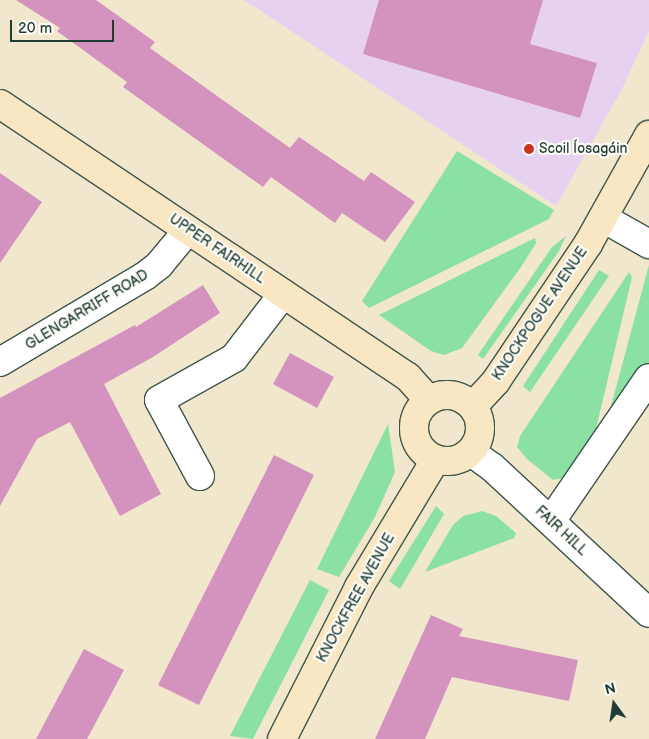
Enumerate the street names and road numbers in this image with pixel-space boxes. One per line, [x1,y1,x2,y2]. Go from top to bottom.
street label: UPPER FAIRHILL [166,211,268,287]
street label: KNOCKPOGUE AVENUE [489,244,591,384]
street label: GLENGARRIFF ROAD [22,267,152,353]
street label: FAIR HILL [532,503,590,559]
street label: KNOCKFREE AVENUE [314,531,398,665]

